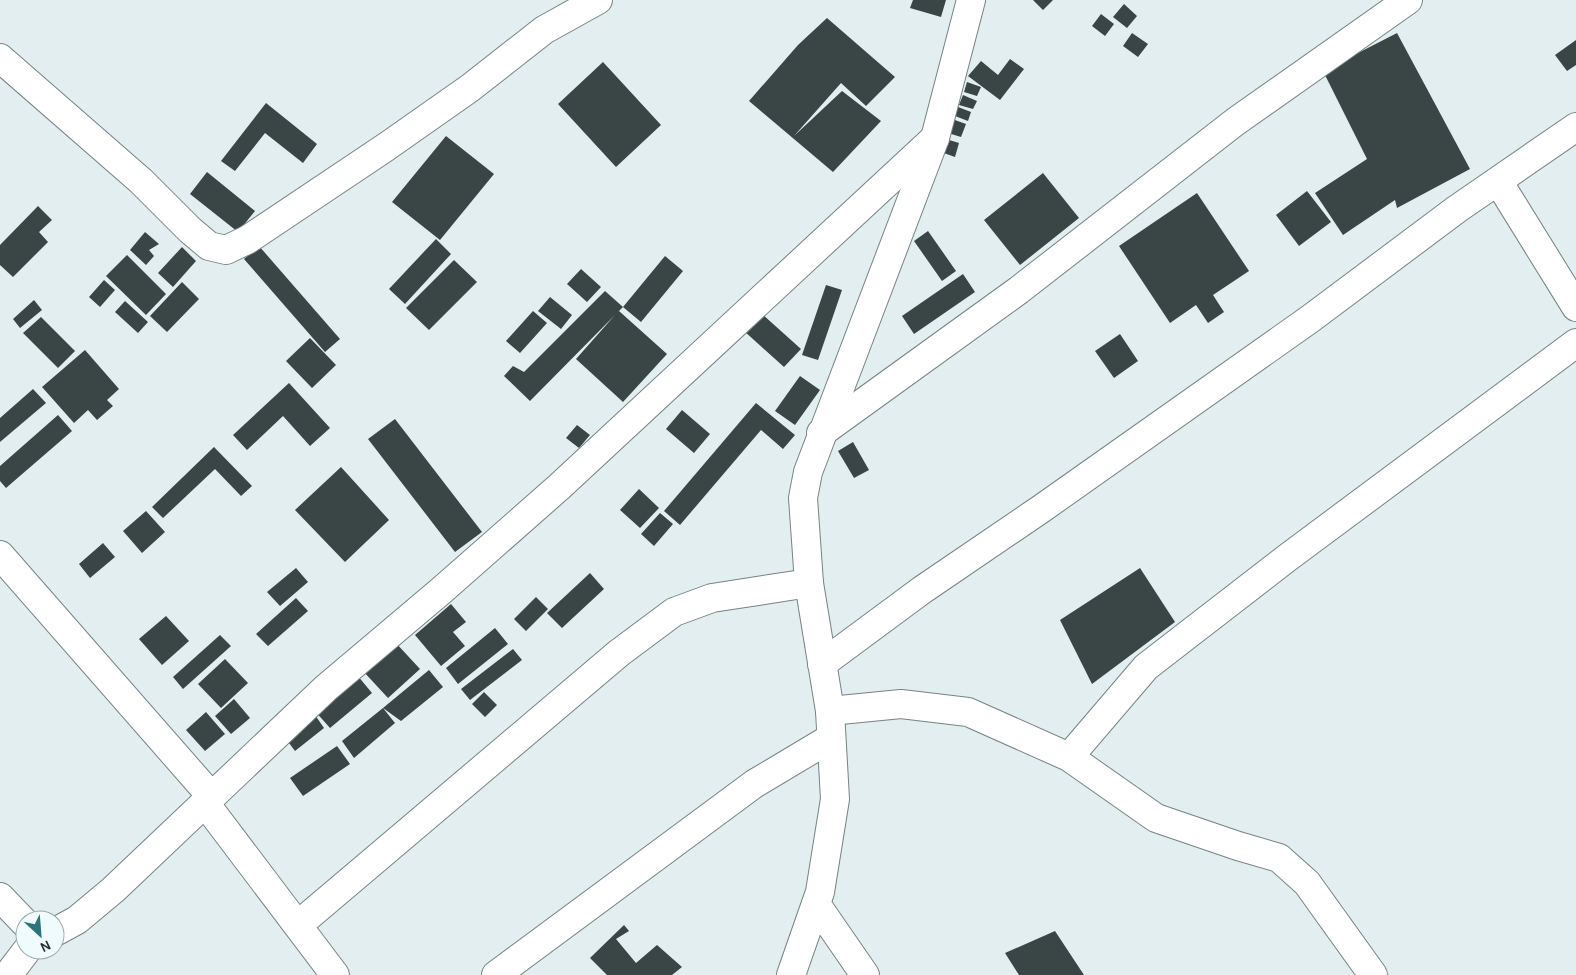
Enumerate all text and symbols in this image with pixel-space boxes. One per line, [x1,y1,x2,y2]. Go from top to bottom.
north arrow [15,910,65,960]
text: N [37,936,54,956]

